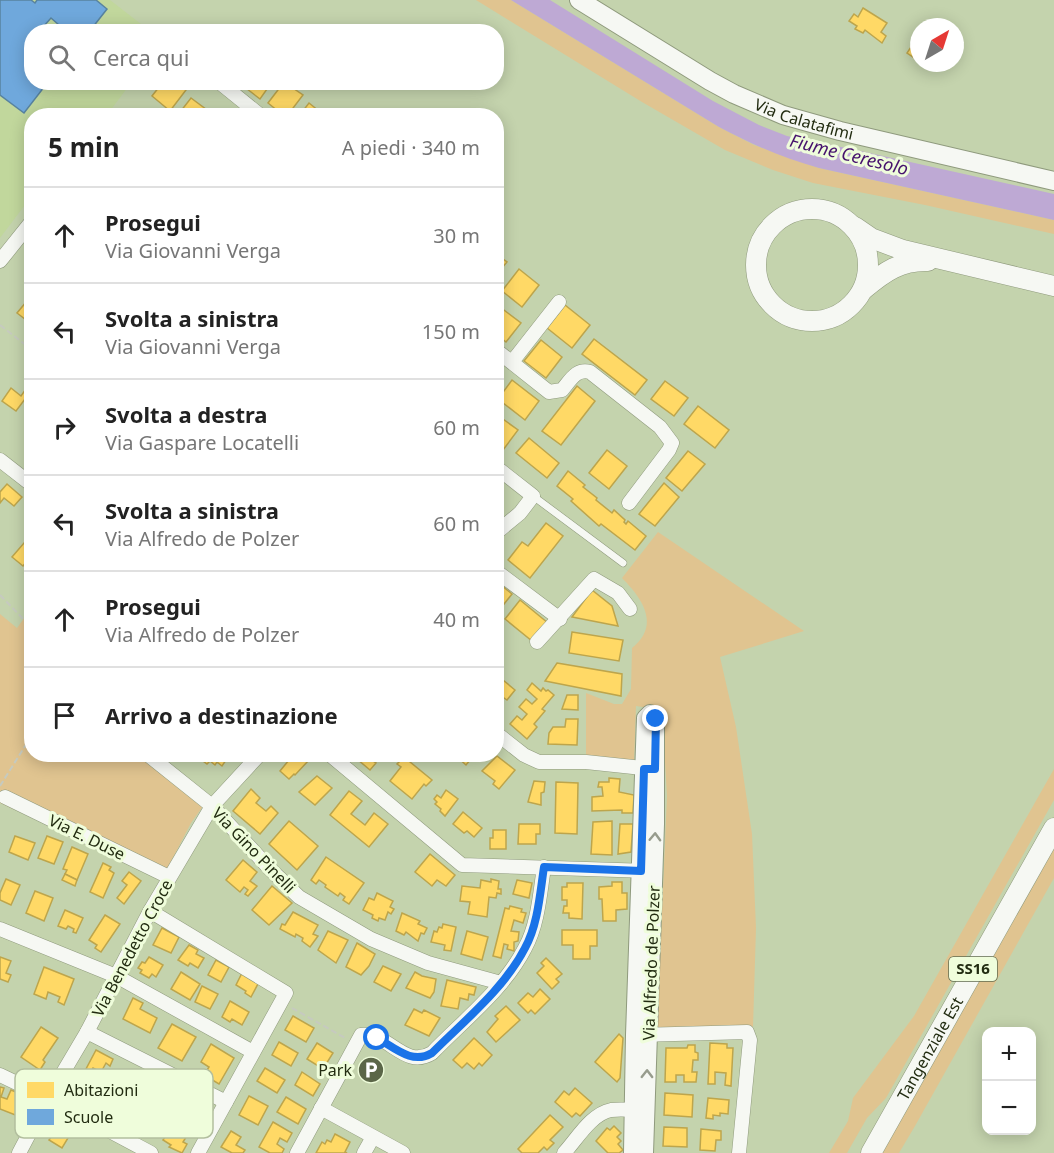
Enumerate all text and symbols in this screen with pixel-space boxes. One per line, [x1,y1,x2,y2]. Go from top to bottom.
north arrow [910,18,964,72]
search box [24,24,504,90]
icon: search [45,41,78,74]
text: Cerca qui [93,42,189,72]
street label: Via Calatafimi [751,93,856,145]
water label: Fiume Ceresolo [788,128,911,180]
text: 5 min [48,129,120,165]
text: A piedi · 340 m [342,134,480,161]
text: Prosegui [105,207,201,237]
icon: ahead [48,219,81,252]
text: 30 m [433,222,480,249]
text: Via Giovanni Verga [105,237,281,264]
text: Svolta a sinistra [105,303,279,333]
icon: left [48,315,81,348]
text: 150 m [422,318,480,345]
text: Via Giovanni Verga [105,333,281,360]
text: Svolta a destra [105,399,268,429]
icon: right [48,411,81,444]
text: 60 m [433,414,480,441]
text: Via Gaspare Locatelli [105,429,299,456]
text: Svolta a sinistra [105,495,279,525]
icon: left [48,507,81,540]
text: 60 m [433,510,480,537]
text: Via Alfredo de Polzer [105,525,299,552]
text: Prosegui [105,591,201,621]
icon: ahead [48,603,81,636]
text: 40 m [433,606,480,633]
text: Via Alfredo de Polzer [105,621,299,648]
icon: arrive [48,699,81,732]
text: Arrivo a destinazione [105,700,338,730]
route end [642,705,668,731]
street label: Via Gino Pinelli [207,802,301,898]
street label: Via E. Duse [45,809,129,865]
one-way arrow [649,832,662,841]
street label: Via Benedetto Croce [87,876,177,1020]
street label: Via Alfredo de Polzer [637,885,665,1041]
road number: SS16 [949,957,997,981]
street label: Tangenziale Est [892,992,968,1104]
route start [363,1024,389,1050]
map controls [982,1027,1036,1135]
button: + [982,1027,1036,1081]
parking icon: Park [356,1055,386,1085]
place label: Park [318,1059,352,1081]
legend [15,1069,213,1138]
one-way arrow [641,1069,653,1078]
text: Abitazioni [64,1079,138,1101]
button: − [982,1081,1036,1135]
text: Scuole [64,1106,113,1128]

